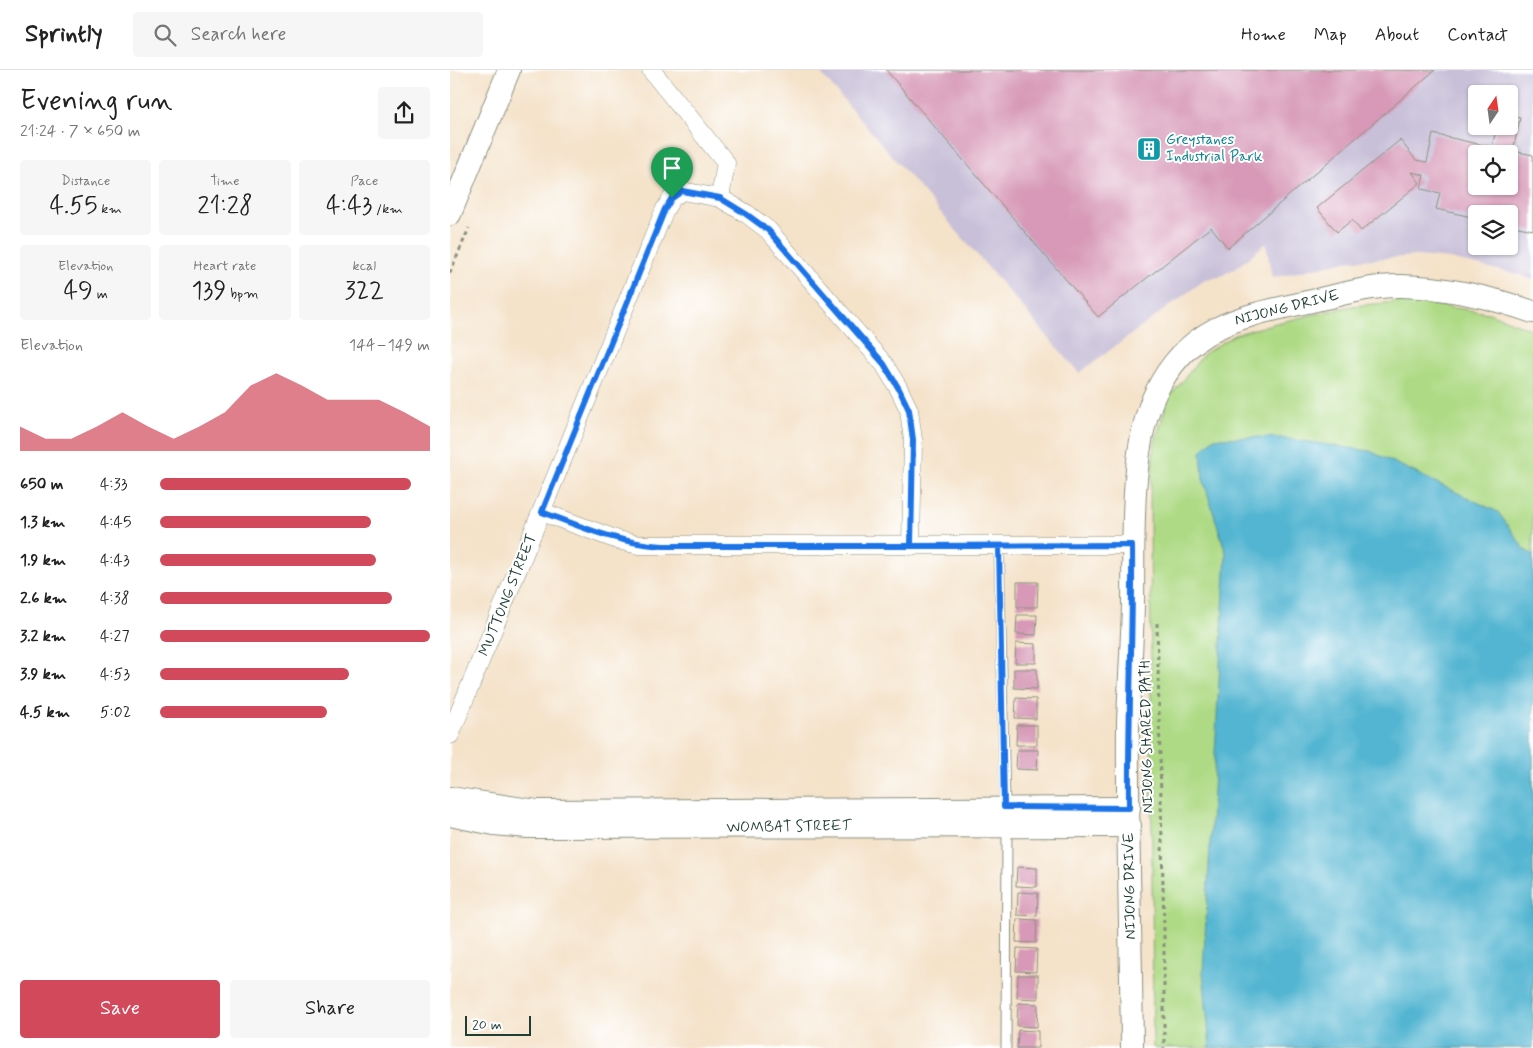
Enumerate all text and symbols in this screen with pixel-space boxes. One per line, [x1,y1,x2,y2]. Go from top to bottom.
search box [133,12,483,57]
text: Sprintly [25,19,103,50]
icon: search [151,21,179,49]
text: Search here [191,22,286,47]
text: Home [1241,23,1286,47]
text: Map [1314,23,1347,47]
text: About [1375,23,1419,47]
text: Contact [1447,23,1508,47]
text: Evening run [20,83,173,120]
north arrow [1468,85,1518,135]
map controls [1468,85,1518,255]
button: share [378,87,430,139]
text: 21:24 · 7 × 650 m [20,121,140,142]
place label: Greystanes Industrial Park [1166,130,1263,167]
building icon: Greystanes Industrial Park [1136,136,1162,162]
button: locate [1468,145,1518,195]
pin [651,147,693,198]
icon: arrive [658,154,686,182]
text: Distance [61,172,110,190]
text: Time [210,172,240,190]
text: Pace [350,172,378,190]
text: 4.55 [50,190,98,223]
text: 21:28 [197,190,253,223]
text: 4:43 [326,190,372,223]
text: km [98,200,122,218]
text: /km [372,200,403,218]
button: layers [1468,205,1518,255]
text: Elevation [58,257,113,275]
text: Heart rate [194,257,256,275]
text: kcal [353,257,376,275]
text: 49 [63,275,93,308]
text: 139 [192,275,226,308]
text: 322 [345,275,384,308]
text: m [93,285,108,303]
text: bpm [226,285,258,303]
street label: NIJONG DRIVE [1233,285,1342,331]
text: Elevation [20,335,83,356]
text: 144–149 m [349,335,430,356]
text: 650 m [20,474,63,495]
text: 4:33 [100,474,128,495]
text: 1.3 km [20,512,65,533]
text: 4:45 [100,512,131,533]
street label: MUTTONG STREET [474,531,542,659]
text: 1.9 km [20,550,66,571]
text: 4:43 [100,550,130,571]
text: 2.6 km [20,588,67,609]
text: 4:38 [100,588,130,609]
text: 3.2 km [20,626,66,647]
text: 4:27 [100,626,129,647]
street label: NIJONG SHARED PATH [1136,660,1158,814]
text: 3.9 km [20,664,66,685]
text: 4:53 [100,664,130,685]
text: 4.5 km [20,702,70,723]
text: 5:02 [100,702,131,723]
street label: WOMBAT STREET [726,816,853,838]
street label: NIJONG DRIVE [1119,832,1141,940]
button: Save [20,980,220,1038]
button: Share [230,980,430,1038]
scale bar [465,1013,531,1036]
text: 20 m [472,1016,502,1034]

